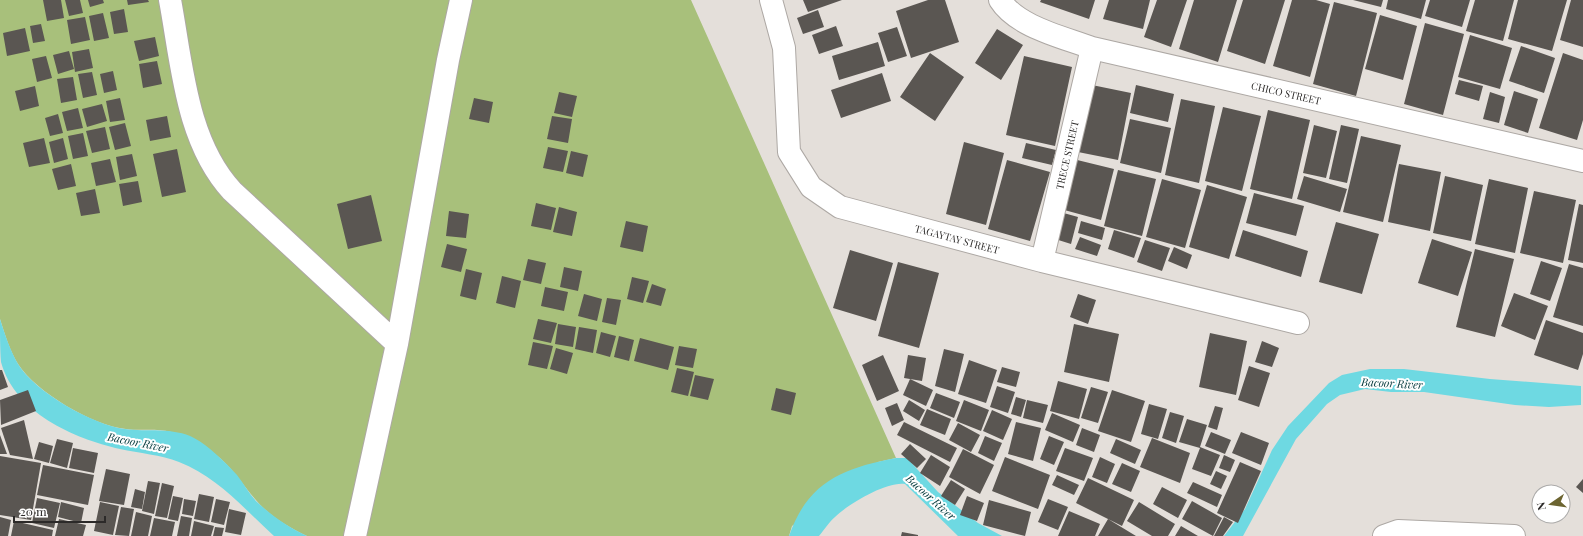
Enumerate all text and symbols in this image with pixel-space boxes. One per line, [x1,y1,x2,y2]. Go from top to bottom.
street label: CHICO STREET [1250,78,1322,108]
street label: TRECE STREET [1052,119,1082,191]
street label: TAGAYTAY STREET [913,221,1001,257]
water label: Bacoor River [1360,374,1423,392]
water label: Bacoor River [105,429,170,455]
water label: Bacoor River [902,470,959,523]
north arrow [1531,484,1571,524]
scale bar [14,498,105,524]
text: N [1533,501,1549,512]
text: 20 m [20,503,47,519]

